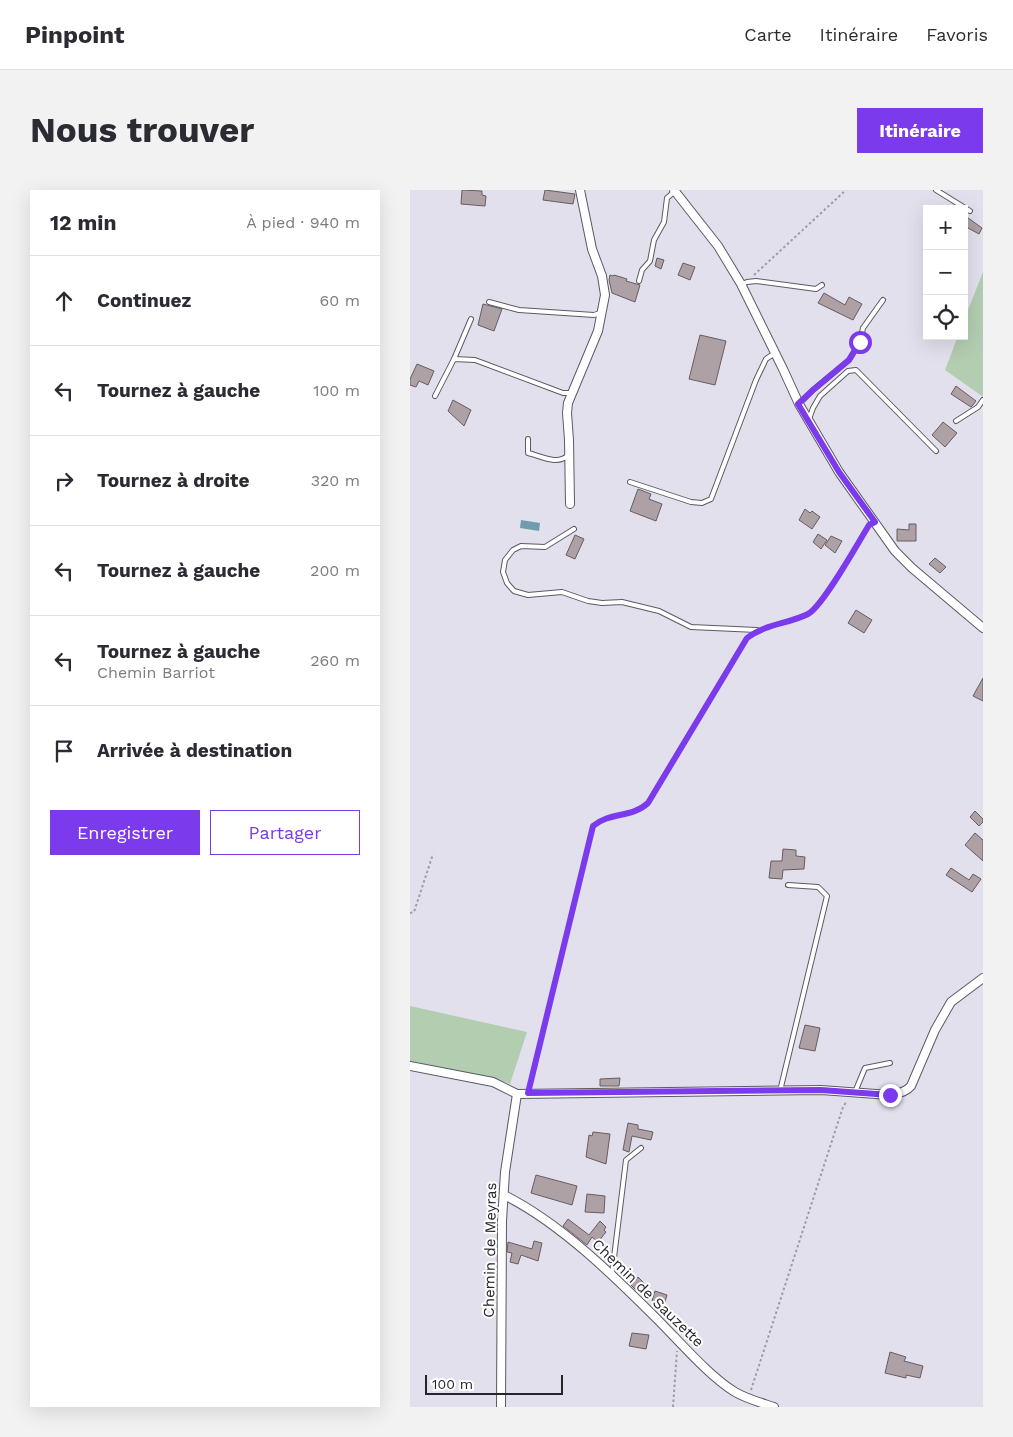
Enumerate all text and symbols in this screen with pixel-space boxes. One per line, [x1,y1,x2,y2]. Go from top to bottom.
text: Pinpoint [25,21,125,49]
text: Carte [744,24,792,45]
text: Itinéraire [820,24,898,45]
text: Favoris [926,24,988,45]
button: Itinéraire [857,108,983,153]
text: Nous trouver [30,109,254,151]
map controls [923,205,968,340]
button: + [923,205,968,250]
text: 12 min [50,210,116,235]
text: À pied · 940 m [246,213,360,232]
button: − [923,250,968,295]
icon: ahead [50,287,78,315]
text: Continuez [97,289,191,312]
text: 60 m [320,291,360,310]
button: locate [923,295,968,340]
route start [849,331,872,354]
icon: left [50,377,78,405]
text: Tournez à gauche [97,379,260,402]
text: 100 m [313,381,360,400]
icon: right [50,467,78,495]
text: Tournez à droite [97,469,249,492]
text: 320 m [311,471,360,490]
icon: left [50,557,78,585]
text: Tournez à gauche [97,559,260,582]
text: 200 m [310,561,360,580]
text: Tournez à gauche [97,640,260,663]
icon: left [50,647,78,675]
text: 260 m [310,651,360,670]
text: Chemin Barriot [97,663,215,682]
icon: arrive [50,737,78,765]
text: Arrivée à destination [97,739,292,762]
button: Enregistrer [50,810,200,855]
button: Partager [210,810,360,855]
route end [879,1084,902,1107]
street label: Chemin de Meyras [480,1182,500,1318]
street label: Chemin de Sauzette [589,1235,707,1351]
scale bar [425,1372,562,1395]
text: 100 m [432,1376,473,1392]

